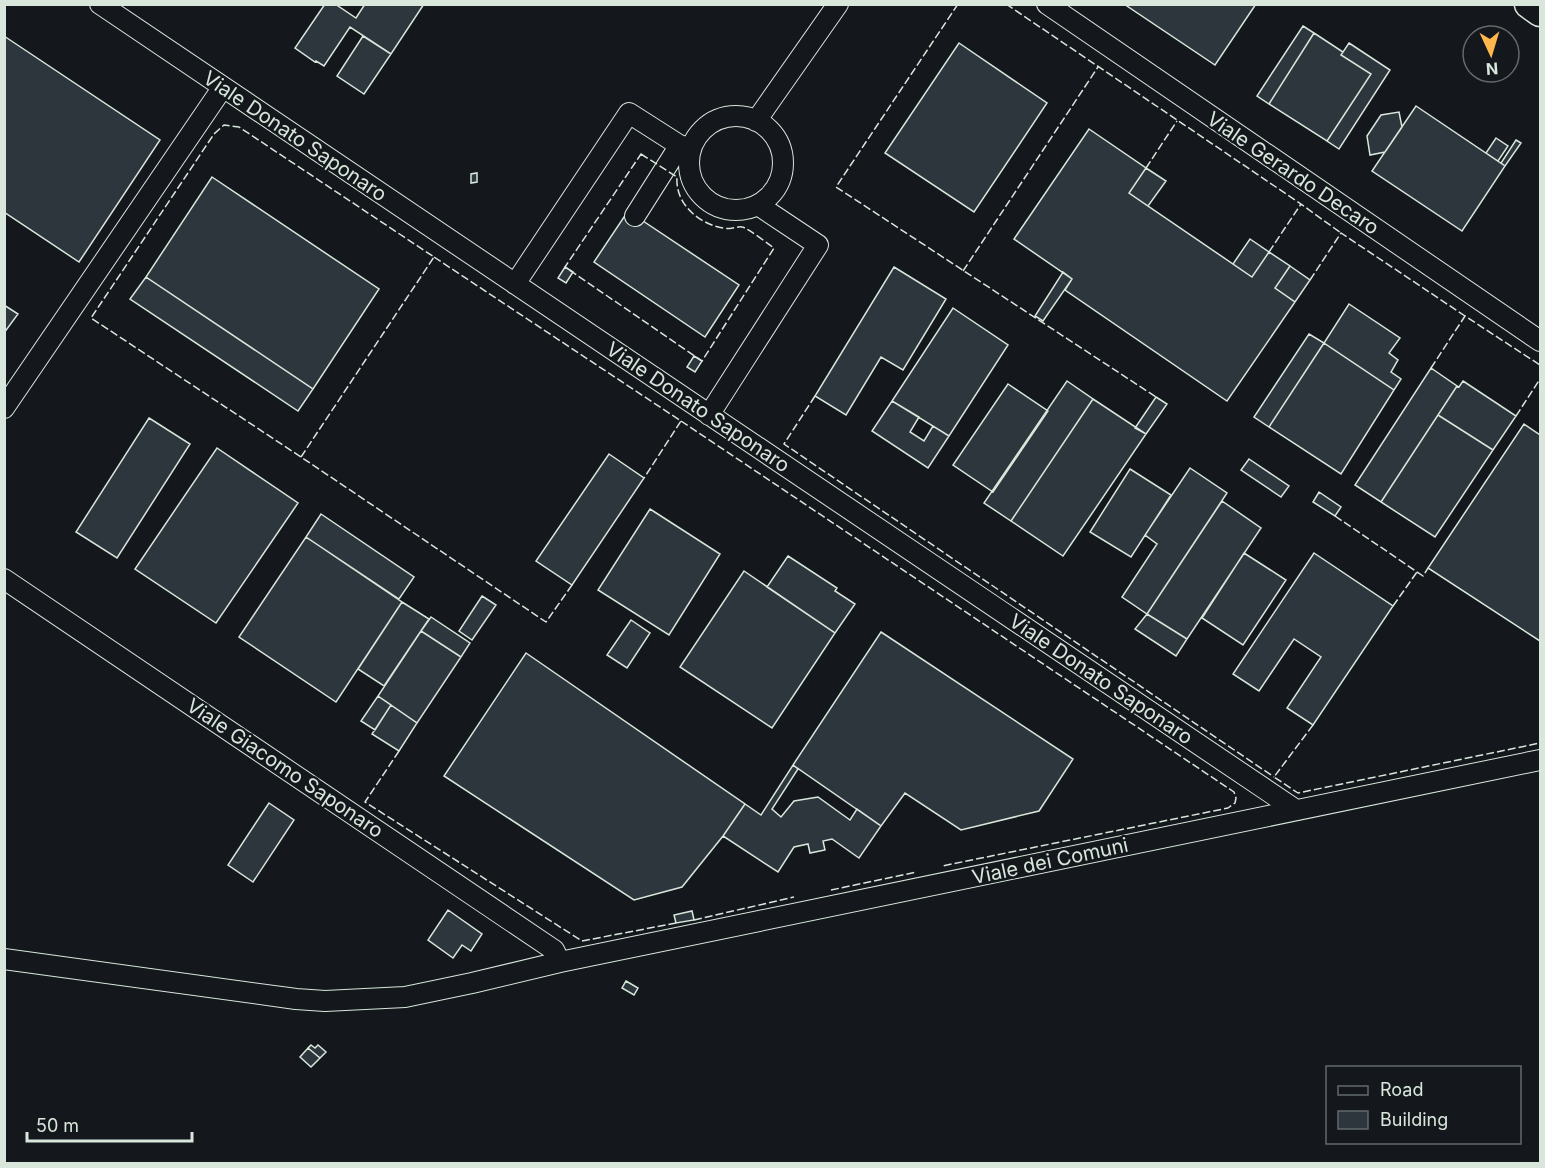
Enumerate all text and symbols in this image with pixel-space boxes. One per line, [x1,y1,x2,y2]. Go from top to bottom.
north arrow [1461,24,1521,84]
text: N [1485,59,1499,79]
street label: Viale Donato Saponaro [199,66,391,206]
street label: Viale Gerardo Decaro [1202,106,1384,240]
street label: Viale Donato Saponaro [602,337,794,477]
street label: Viale Donato Saponaro [1005,609,1197,749]
street label: Viale Giacomo Saponaro [182,693,388,843]
street label: Viale dei Comuni [970,833,1130,889]
legend [1326,1066,1521,1144]
text: Road [1380,1079,1423,1100]
scale bar [27,1105,192,1143]
text: Building [1380,1109,1448,1130]
text: 50 m [36,1115,79,1136]

